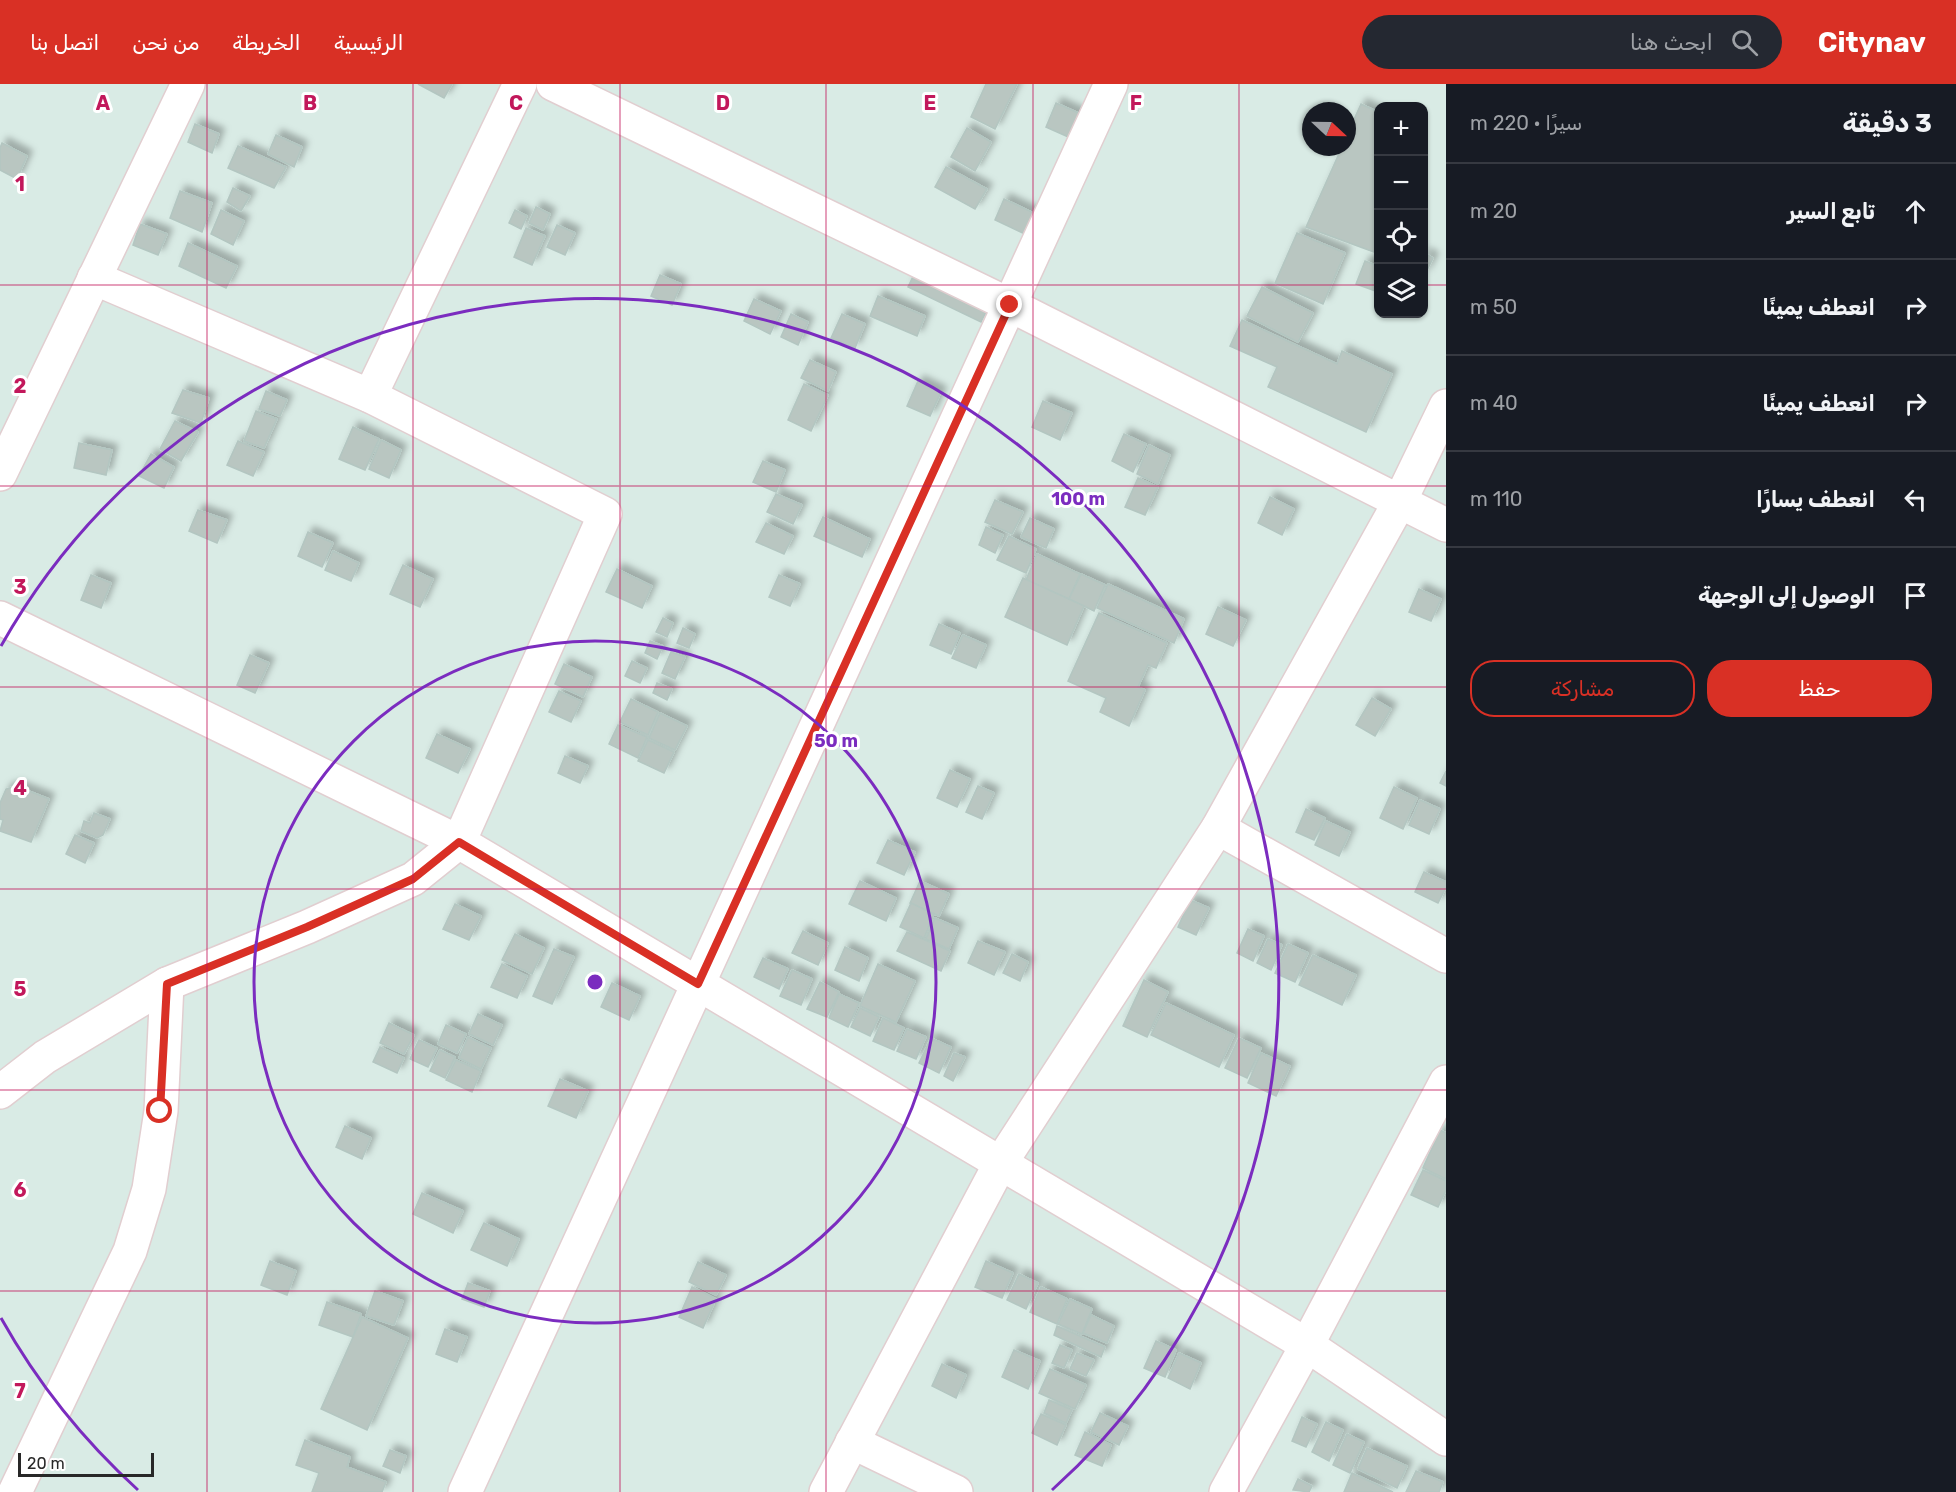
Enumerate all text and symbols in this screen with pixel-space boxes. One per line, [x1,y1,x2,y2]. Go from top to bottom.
search box [1362,15,1782,69]
icon: search [1728,26,1761,59]
text: Citynav [1818,26,1926,59]
text: ابحث هنا [1630,29,1713,56]
text: اتصل بنا [30,30,99,55]
text: من نحن [132,30,199,55]
text: الخريطة [232,30,301,55]
text: الرئيسية [334,30,404,55]
text: A [96,91,111,115]
text: B [303,91,317,115]
text: C [509,91,523,115]
text: D [716,91,730,115]
text: E [924,91,936,115]
text: F [1130,91,1142,115]
north arrow [1302,102,1356,156]
map controls [1374,102,1428,318]
button: + [1374,102,1428,156]
text: 3 دقيقة [1843,108,1932,139]
text: سيرًا · 220 m [1470,111,1582,135]
button: − [1374,156,1428,210]
text: 1 [15,172,25,196]
icon: ahead [1899,195,1932,228]
text: تابع السير [1787,198,1875,225]
text: 20 m [1470,199,1517,223]
button: locate [1374,210,1428,264]
button: layers [1374,264,1428,318]
route end [996,291,1022,317]
icon: right [1899,291,1932,324]
text: انعطف يمينًا [1762,294,1875,321]
text: 50 m [1470,295,1517,319]
text: 2 [14,374,27,398]
icon: right [1899,387,1932,420]
text: انعطف يمينًا [1762,390,1875,417]
text: 40 m [1470,391,1518,415]
icon: left [1899,483,1932,516]
text: انعطف يسارًا [1756,486,1875,513]
text: 110 m [1470,487,1523,511]
text: 100 m [1051,488,1105,510]
text: 3 [13,575,27,599]
icon: arrive [1899,579,1932,612]
text: الوصول إلى الوجهة [1698,582,1875,609]
button: مشاركة [1470,660,1695,717]
button: حفظ [1707,660,1932,717]
text: 50 m [814,730,858,752]
text: 4 [13,776,27,800]
centre of rings [585,972,605,992]
text: 5 [14,977,27,1001]
route start [146,1097,172,1123]
text: 6 [13,1178,27,1202]
text: 7 [14,1379,26,1403]
scale bar [18,1450,154,1478]
text: 20 m [27,1454,65,1473]

